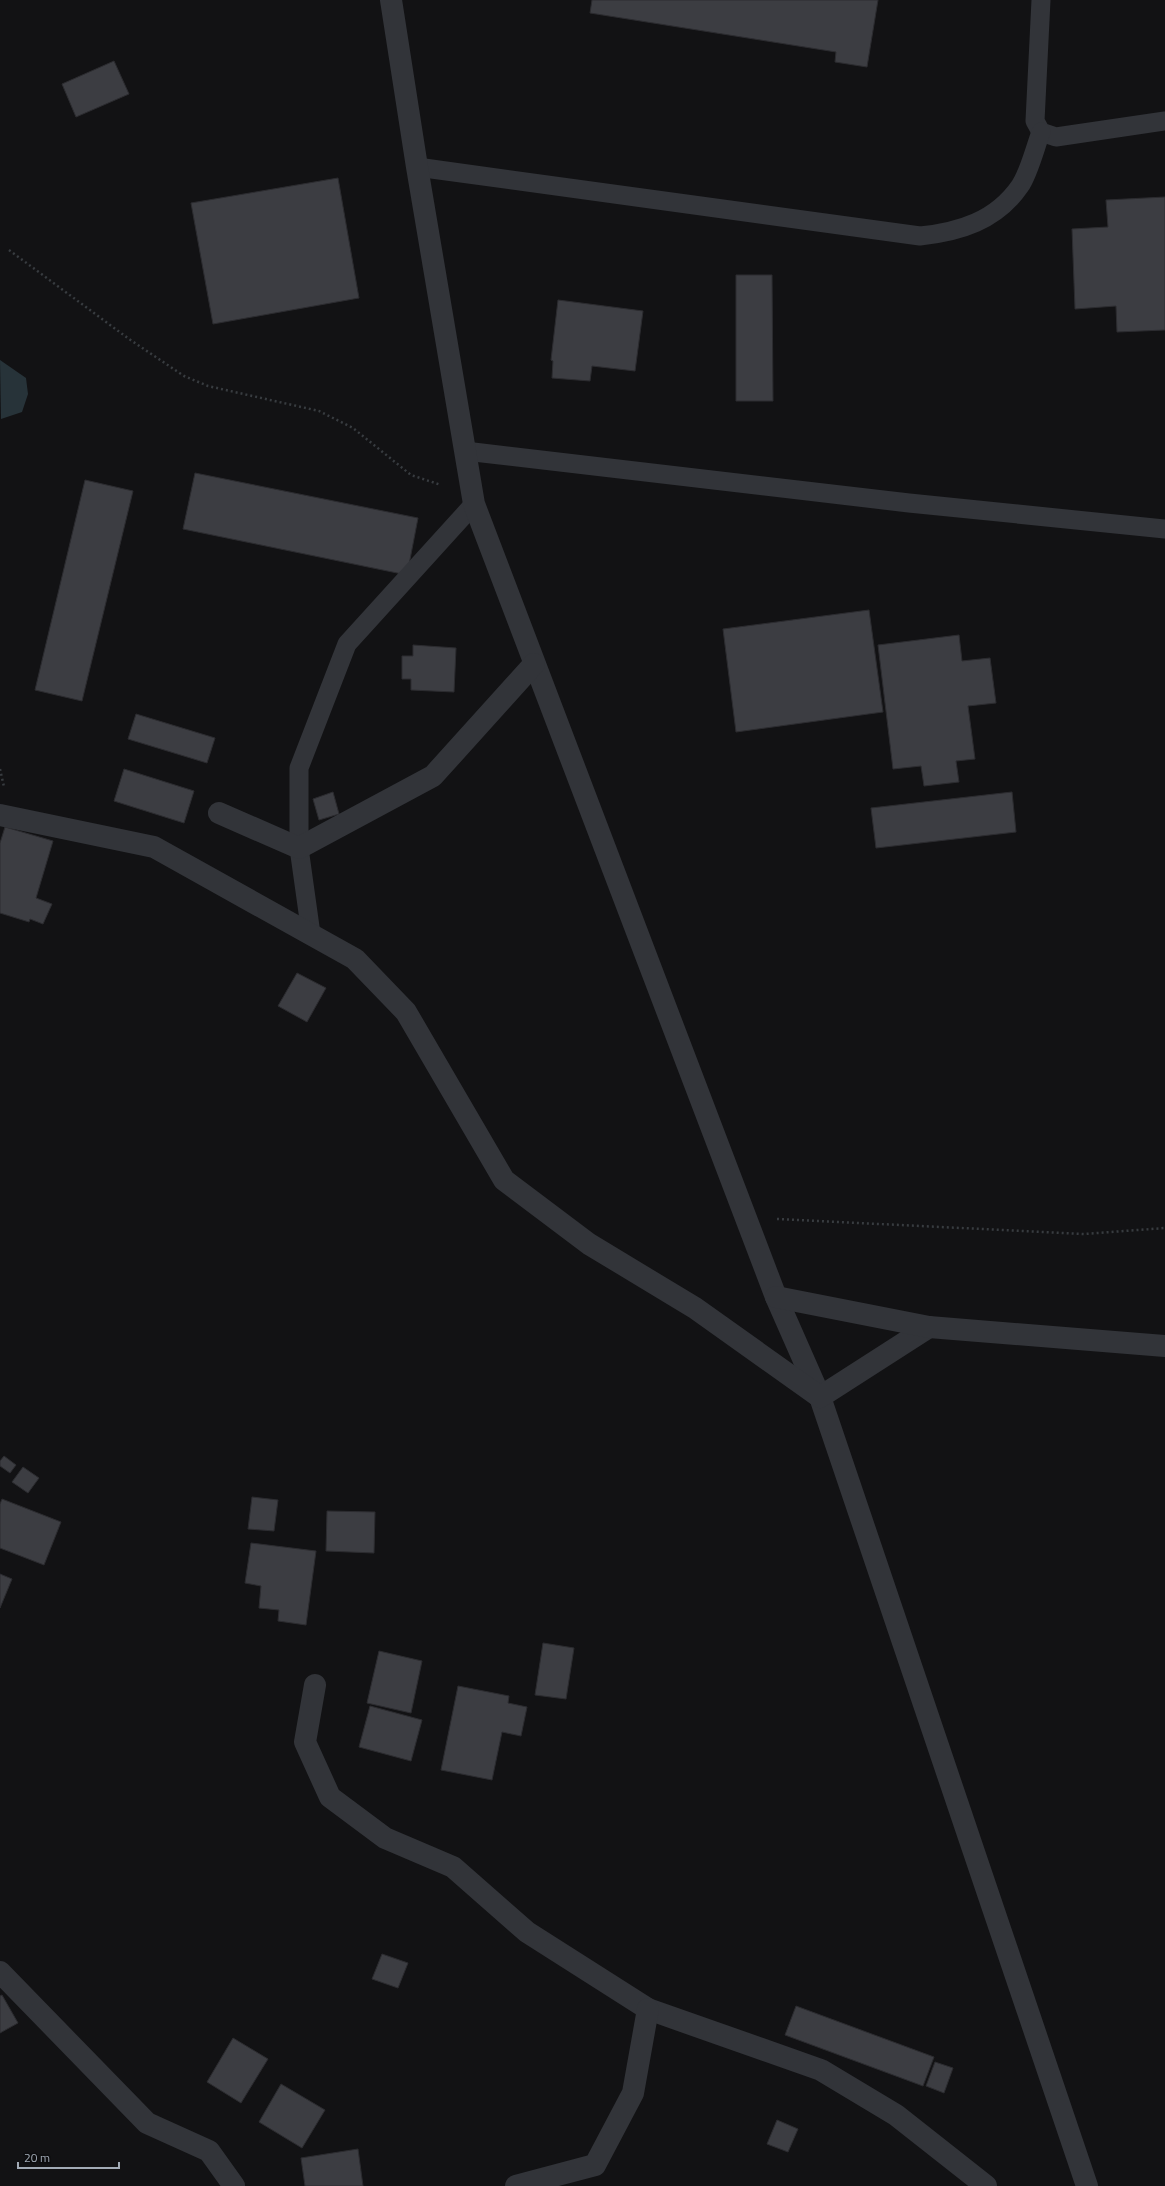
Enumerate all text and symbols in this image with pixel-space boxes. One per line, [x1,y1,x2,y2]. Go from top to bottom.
scale bar [18,2144,119,2170]
text: 20 m [24,2148,50,2167]

